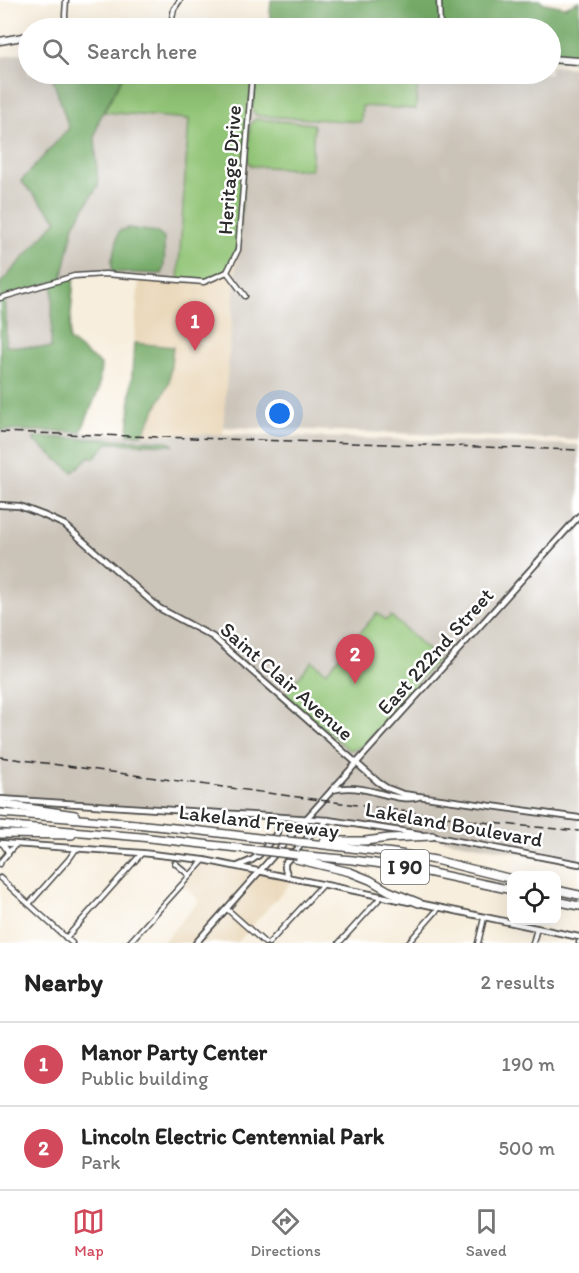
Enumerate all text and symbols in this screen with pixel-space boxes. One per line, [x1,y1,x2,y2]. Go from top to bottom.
search box [18,18,561,84]
icon: search [39,35,72,68]
text: Search here [87,38,197,65]
street label: Heritage Drive [212,104,246,236]
pin: 1 [176,302,214,351]
your location [265,399,294,428]
street label: East 222nd Street [372,582,498,719]
street label: Saint Clair Avenue [215,616,359,746]
pin: 2 [336,634,374,684]
street label: Lakeland Boulevard [363,796,545,852]
street label: Lakeland Freeway [177,799,341,843]
road number: I 90 [381,850,429,884]
map controls [507,871,561,925]
button: locate [507,871,561,925]
text: Nearby [24,966,103,998]
text: 2 results [481,970,555,994]
text: Manor Party Center [81,1039,267,1066]
text: 1 [39,1052,48,1076]
text: 190 m [502,1052,555,1076]
text: Public building [81,1066,208,1090]
text: Lincoln Electric Centennial Park [81,1123,384,1150]
text: 2 [38,1136,49,1160]
text: 500 m [499,1136,555,1160]
text: Park [81,1150,120,1174]
tab: Map [72,1205,105,1260]
tab: Directions [250,1205,321,1260]
tab: Saved [466,1205,507,1260]

